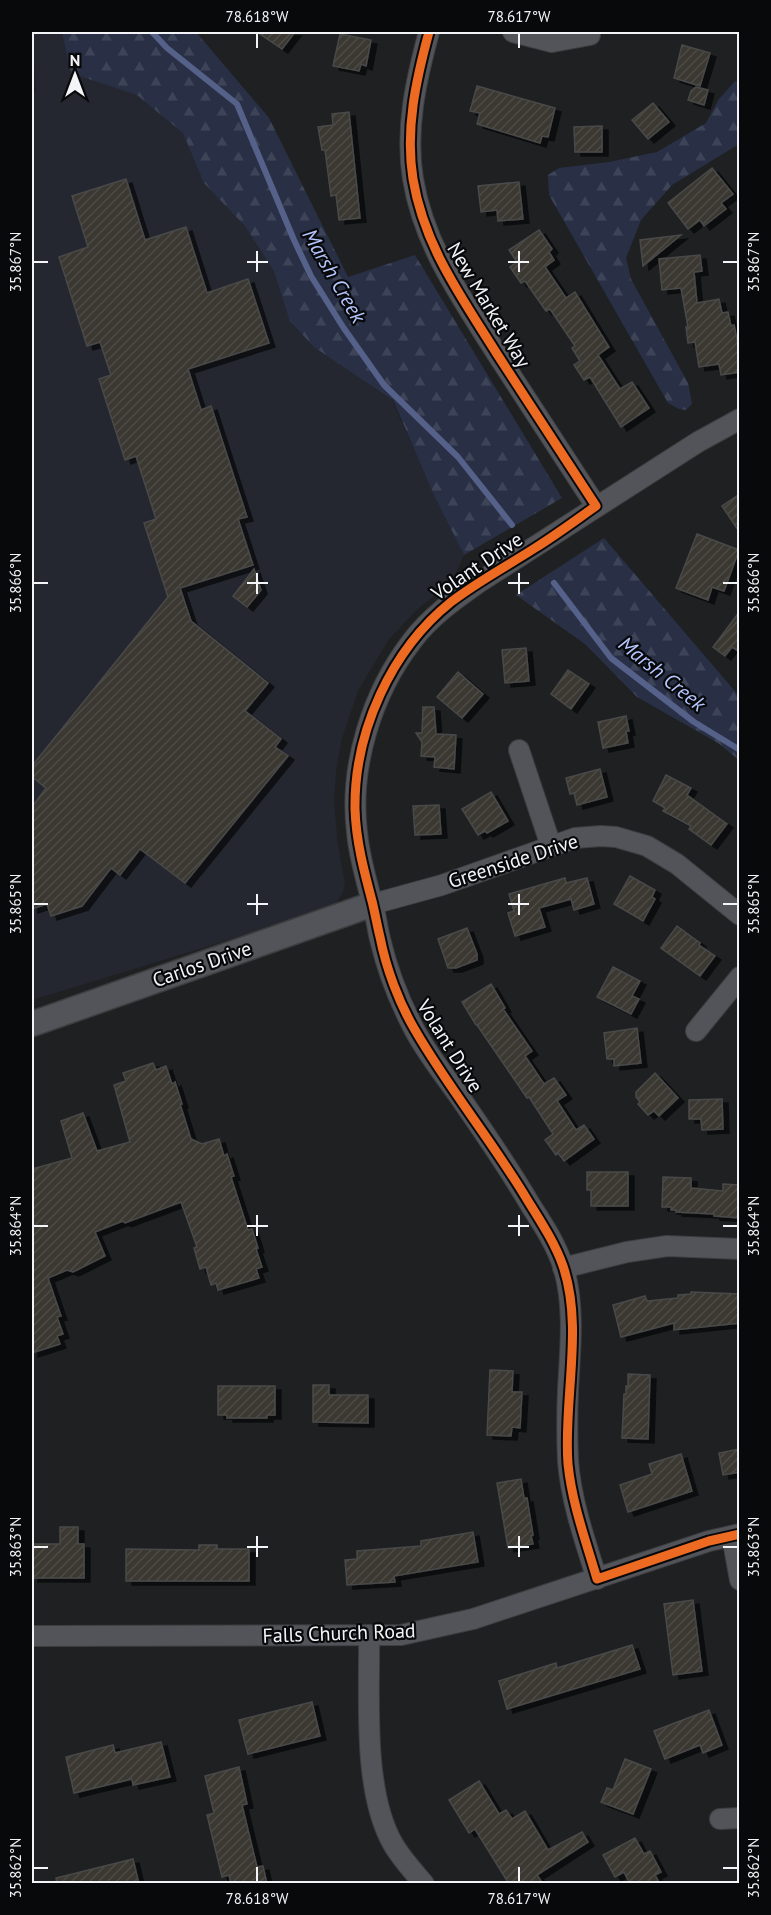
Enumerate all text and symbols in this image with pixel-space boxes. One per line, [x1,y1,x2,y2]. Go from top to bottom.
text: 78.618°W [226,7,289,26]
text: 78.617°W [488,7,551,26]
north arrow [45,45,105,105]
text: N [70,50,80,70]
water label: Marsh Creek [297,224,373,329]
text: 35.867°N [6,232,25,292]
text: 35.867°N [744,232,763,292]
street label: New Market Way [441,238,537,373]
street label: Volant Drive [426,526,528,607]
text: 35.866°N [6,553,25,613]
text: 35.866°N [744,553,763,613]
water label: Marsh Creek [613,630,713,718]
street label: Greenside Drive [445,828,581,894]
text: 35.865°N [6,874,25,934]
text: 35.865°N [744,874,763,934]
street label: Carlos Drive [149,935,255,993]
street label: Volant Drive [411,994,489,1097]
text: 35.864°N [6,1196,25,1256]
text: 35.864°N [744,1196,763,1256]
text: 35.863°N [6,1517,25,1577]
text: 35.863°N [744,1517,763,1577]
street label: Falls Church Road [262,1617,416,1649]
text: 35.862°N [6,1838,25,1898]
text: 35.862°N [744,1838,763,1898]
text: 78.618°W [226,1889,289,1908]
text: 78.617°W [488,1889,551,1908]

